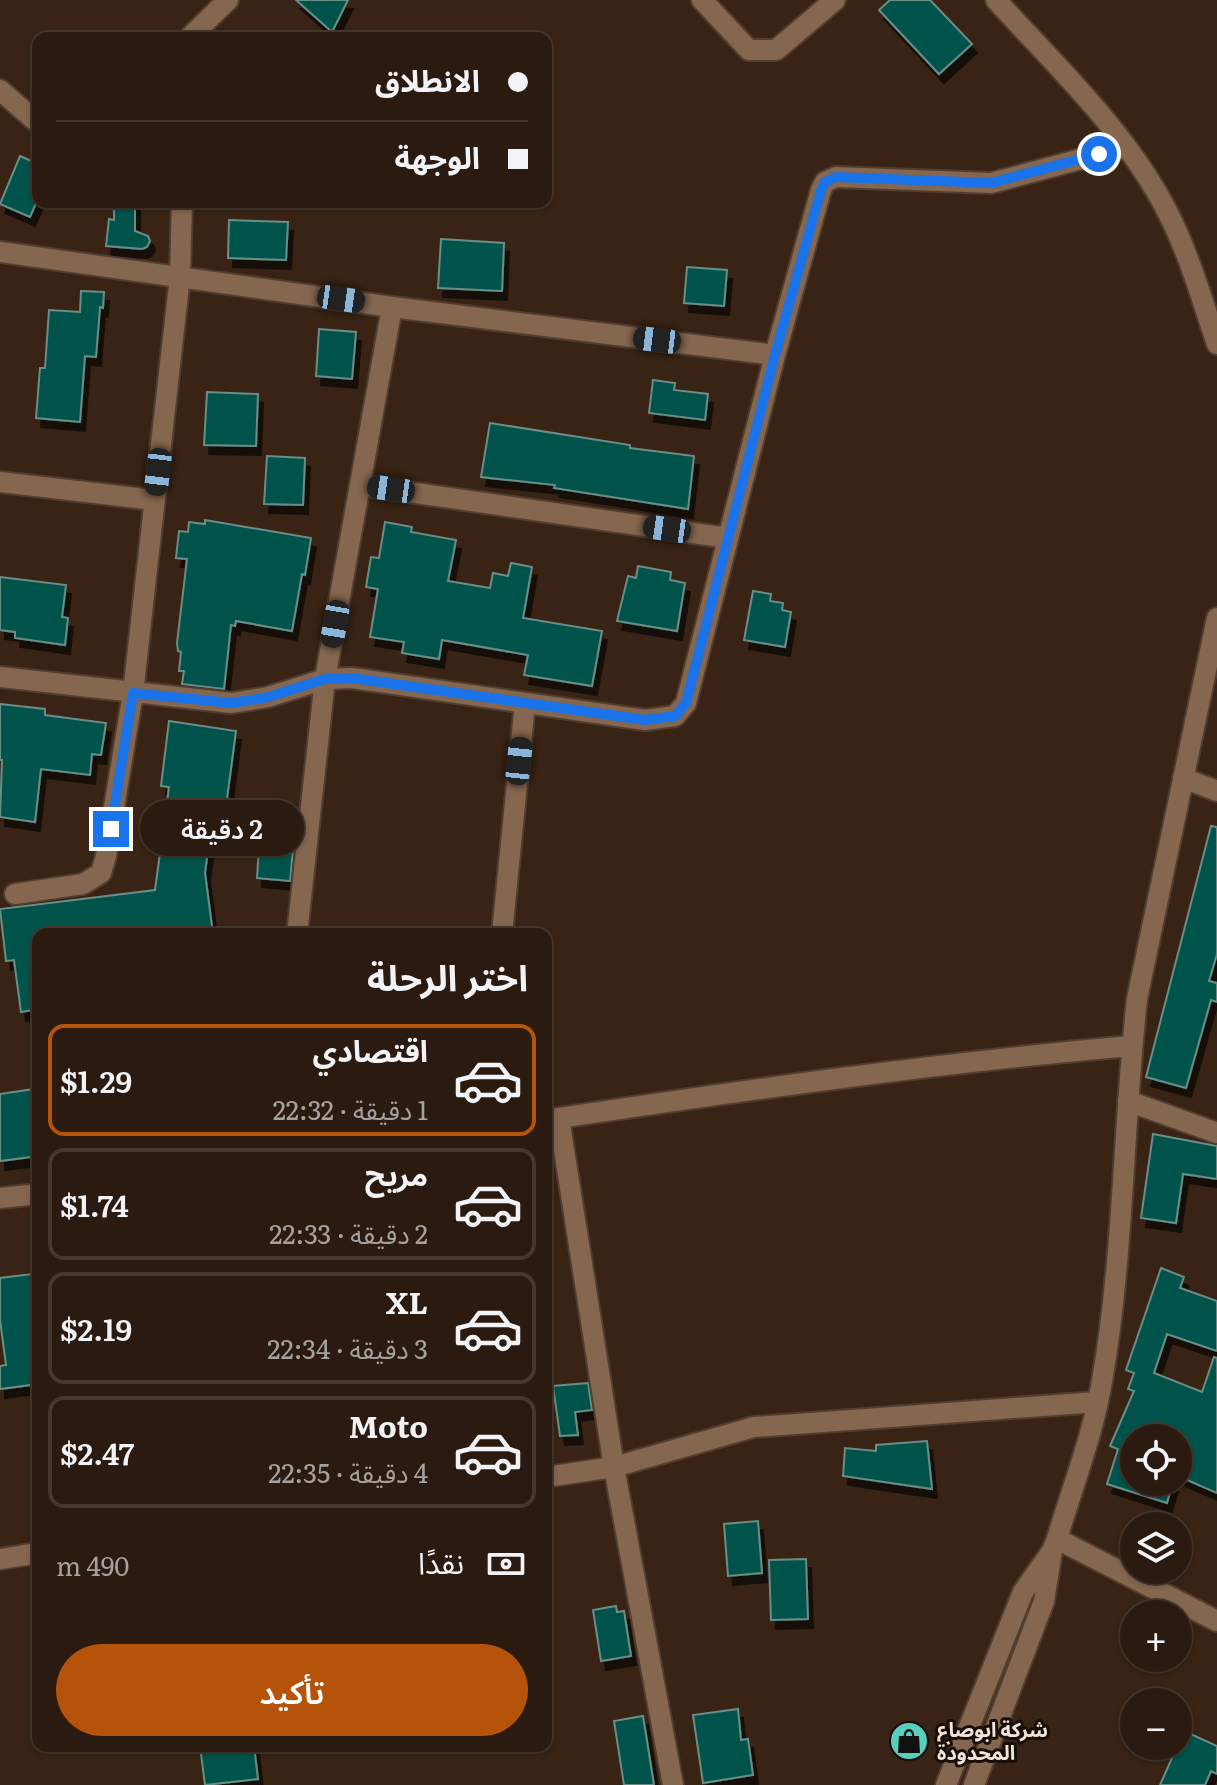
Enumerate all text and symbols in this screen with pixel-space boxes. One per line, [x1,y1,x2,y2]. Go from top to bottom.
text: الانطلاق [375,57,480,101]
text: الوجهة [395,134,480,178]
route start [1081,136,1117,172]
car [316,284,366,314]
car [632,325,682,355]
car [143,447,173,497]
car [366,474,416,504]
car [642,514,692,544]
car [319,598,351,650]
car [505,736,533,786]
callout: 2 دقيقة [139,801,303,857]
text: 2 دقيقة [181,808,263,847]
route end [93,811,129,847]
text: اختر الرحلة [367,949,528,1002]
text: اقتصادي [313,1027,428,1071]
icon: car [452,1044,524,1116]
text: $1.29 [60,1058,132,1102]
text: 1 دقيقة · 22:32 [273,1089,428,1128]
text: مريح [365,1151,428,1195]
icon: car [452,1168,524,1240]
text: $1.74 [60,1182,129,1226]
text: 2 دقيقة · 22:33 [269,1213,428,1252]
text: XL [386,1279,428,1323]
icon: car [452,1292,524,1364]
text: $2.19 [60,1306,132,1350]
text: 3 دقيقة · 22:34 [267,1328,428,1367]
text: Moto [349,1403,428,1447]
icon: car [452,1416,524,1488]
map controls [1120,1424,1192,1760]
button: locate [1120,1424,1192,1496]
text: $2.47 [60,1430,134,1474]
text: 4 دقيقة · 22:35 [268,1452,428,1491]
button: layers [1120,1512,1192,1584]
text: نقدًا [418,1539,464,1583]
icon: cash [484,1542,528,1586]
text: 490 m [56,1545,129,1584]
button: + [1120,1600,1192,1672]
button: تأكيد [56,1644,528,1736]
button: − [1120,1688,1192,1760]
place label: شركة ابوصاع المحدودة [937,1713,1048,1766]
shop icon: شركة ابوصاع المحدودة [888,1720,930,1762]

